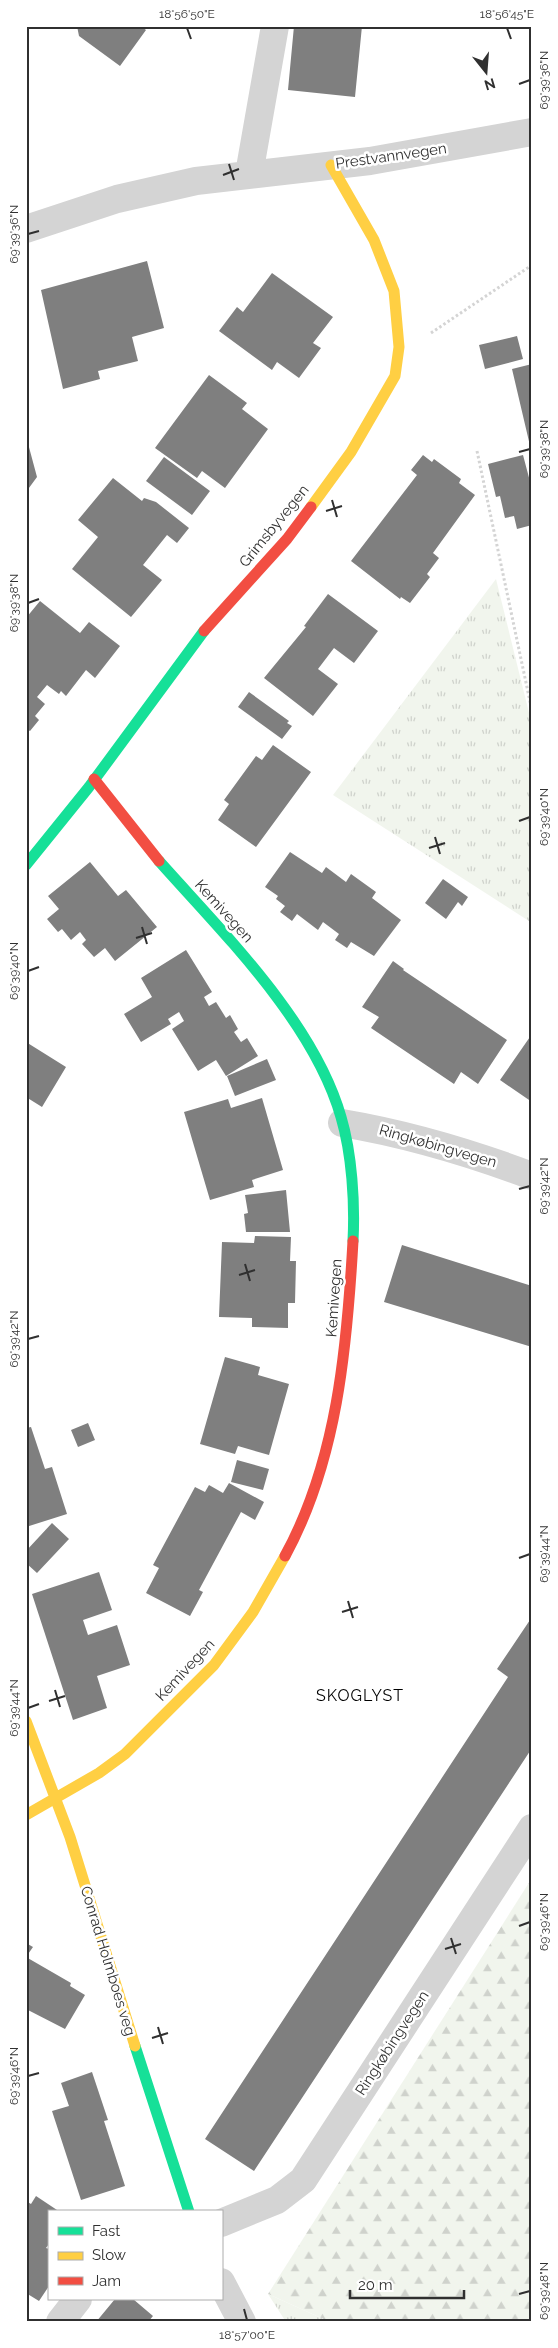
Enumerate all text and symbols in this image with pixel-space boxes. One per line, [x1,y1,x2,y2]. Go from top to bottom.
text: 18°56'50"E [159,7,215,21]
text: 18°56'45"E [480,7,534,21]
north arrow [460,48,510,98]
text: 69°39'36"N [537,51,551,109]
text: N [482,75,497,94]
street label: Prestvannvegen [334,139,448,173]
text: 69°39'36"N [7,205,21,263]
text: 69°39'38"N [537,420,551,478]
street label: Grimsbyvegen [235,481,313,571]
text: 69°39'38"N [7,574,21,632]
text: 69°39'40"N [537,788,551,846]
street label: Kemivegen [191,876,257,946]
text: 69°39'40"N [7,942,21,1000]
street label: Ringkøbingvegen [377,1121,499,1171]
text: 69°39'42"N [537,1157,551,1215]
street label: Kemivegen [322,1258,346,1338]
text: 69°39'42"N [7,1310,21,1368]
text: 69°39'44"N [537,1525,551,1583]
street label: Kemivegen [152,1635,218,1705]
text: 69°39'44"N [7,1679,21,1737]
district label: SKOGLYST [316,1686,404,1705]
street label: Conrad Holmboes veg [77,1884,139,2038]
text: 69°39'46"N [537,1893,551,1951]
street label: Ringkøbingvegen [351,1987,433,2099]
text: 69°39'46"N [7,2047,21,2105]
legend [48,2210,222,2300]
text: Fast [92,2222,120,2240]
text: Slow [92,2246,126,2264]
text: 69°39'48"N [537,2262,551,2320]
scale bar [350,2268,464,2300]
text: Jam [92,2272,121,2290]
text: 20 m [358,2276,393,2294]
text: 18°57'00"E [219,2328,275,2342]

